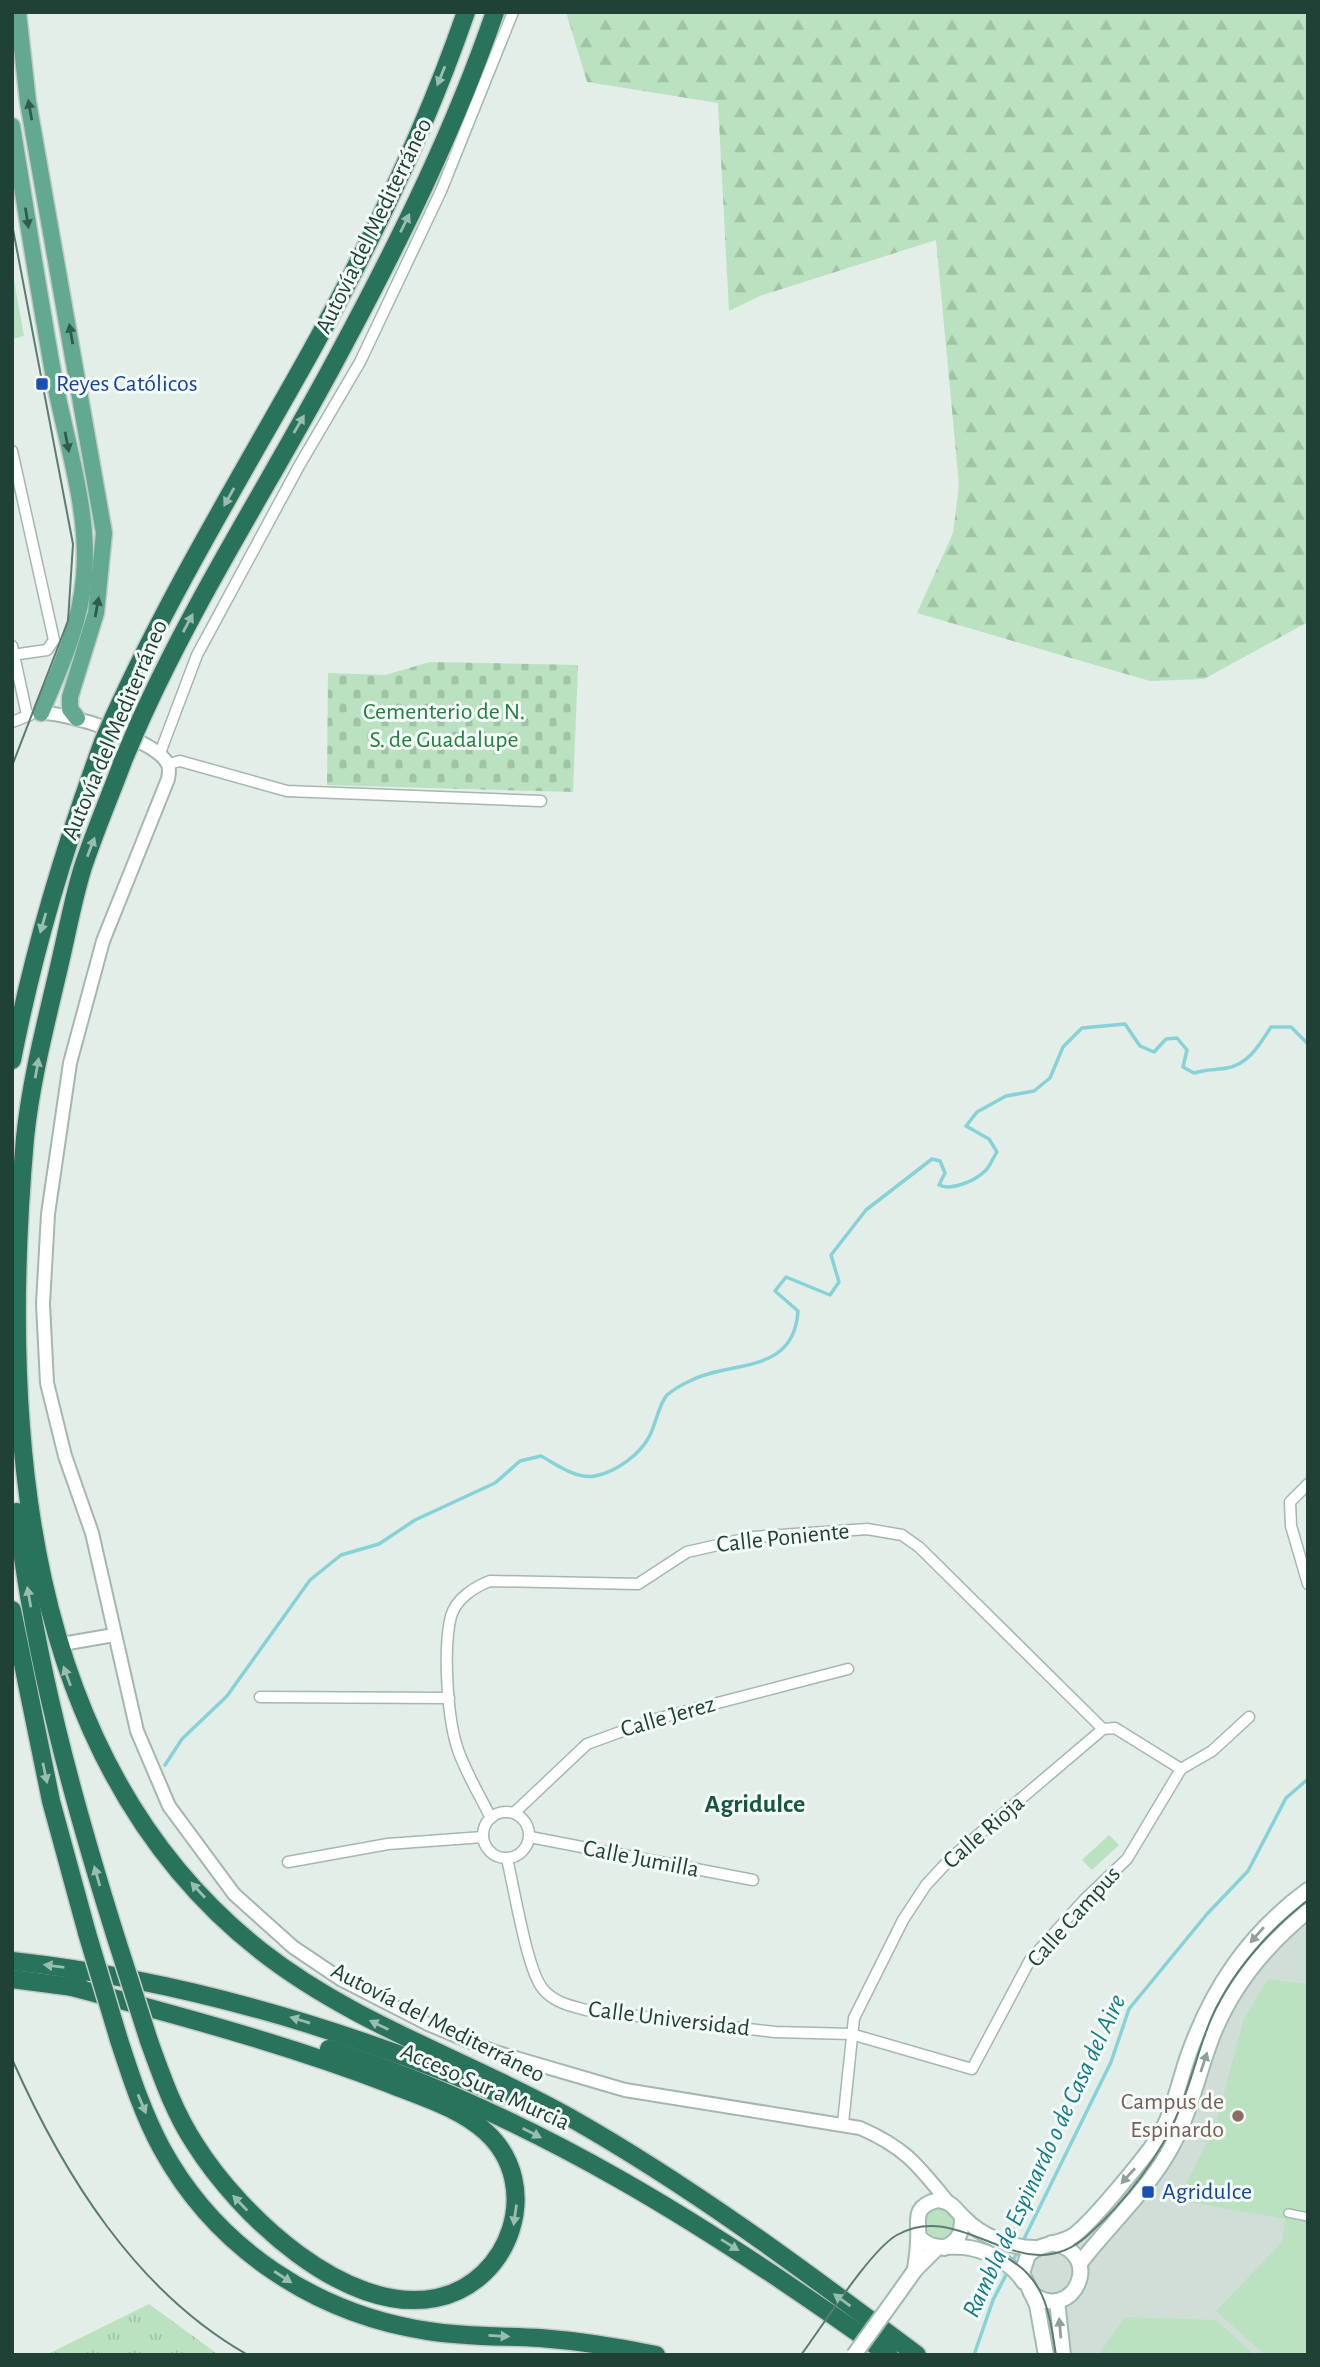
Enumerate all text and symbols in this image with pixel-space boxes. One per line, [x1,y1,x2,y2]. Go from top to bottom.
one-way arrow [435,65,446,86]
one-way arrow [24,99,35,121]
street label: Autovía del Mediterráneo [311,115,437,337]
one-way arrow [22,207,33,229]
one-way arrow [400,213,411,233]
one-way arrow [65,323,76,345]
place label: Reyes Católicos [56,372,198,396]
marker: Reyes Católicos [34,376,50,392]
one-way arrow [293,415,305,434]
one-way arrow [62,431,73,453]
one-way arrow [223,488,235,507]
one-way arrow [92,596,103,618]
one-way arrow [183,613,194,633]
street label: Autovía del Mediterráneo [58,617,172,843]
park label: Cementerio de N. S. de Guadalupe [363,700,525,752]
one-way arrow [85,836,96,857]
one-way arrow [37,912,48,934]
one-way arrow [32,1057,43,1079]
street label: Calle Poniente [715,1519,851,1557]
one-way arrow [23,1586,34,1608]
one-way arrow [62,1666,73,1687]
street label: Calle Jerez [618,1692,718,1742]
one-way arrow [39,1762,50,1784]
district label: Agridulce [705,1791,805,1817]
street label: Calle Rioja [939,1791,1029,1873]
street label: Calle Jumilla [581,1836,701,1882]
street label: Calle Campus [1023,1862,1125,1972]
one-way arrow [91,1864,102,1886]
one-way arrow [190,1882,206,1899]
one-way arrow [1249,1926,1265,1944]
street label: Autovía del Mediterráneo [327,1959,549,2087]
one-way arrow [43,1961,65,1972]
water label: Rambla de Espinardo o de Casa del Aire [958,1990,1130,2321]
street label: Calle Universidad [587,1997,751,2041]
one-way arrow [289,2015,310,2025]
one-way arrow [369,2019,389,2030]
street label: Acceso Sur a Murcia [397,2039,573,2135]
one-way arrow [1199,2051,1210,2072]
place label: Campus de Espinardo [1121,2090,1224,2142]
one-way arrow [136,2094,147,2115]
marker: Campus de Espinardo [1230,2108,1246,2124]
one-way arrow [522,2127,542,2138]
one-way arrow [1120,2167,1136,2184]
place label: Agridulce [1162,2180,1252,2204]
marker: Agridulce [1140,2184,1156,2200]
one-way arrow [231,2194,248,2211]
one-way arrow [509,2204,520,2226]
one-way arrow [721,2239,740,2252]
one-way arrow [273,2271,293,2284]
one-way arrow [833,2293,851,2307]
one-way arrow [1054,2317,1065,2339]
one-way arrow [489,2331,511,2342]

